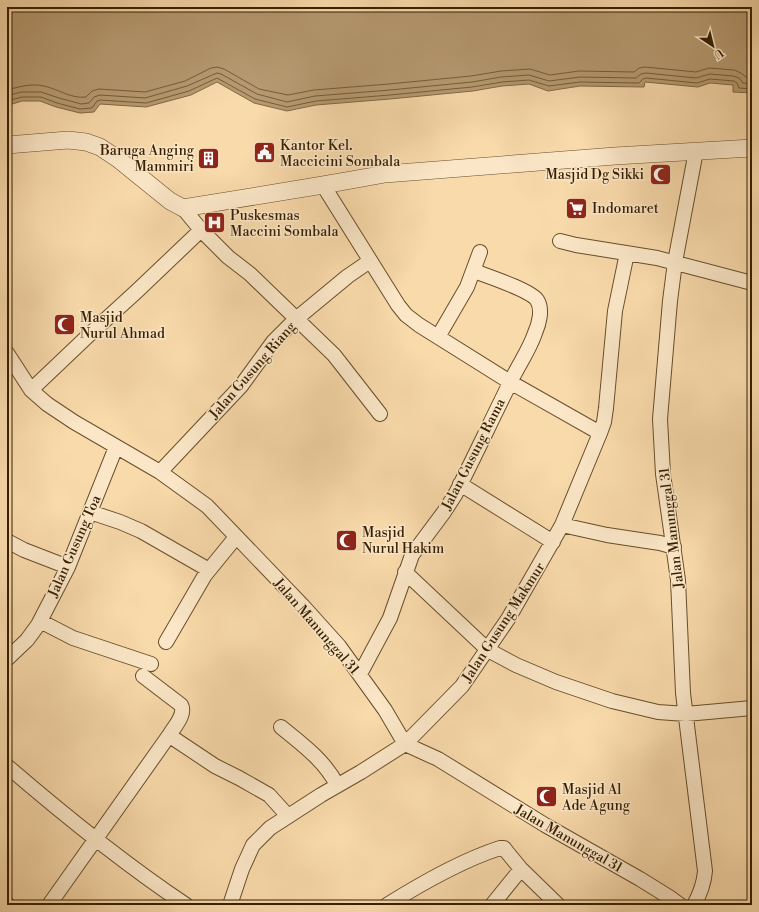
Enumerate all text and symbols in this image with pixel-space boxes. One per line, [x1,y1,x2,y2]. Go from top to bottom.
north arrow [693,26,733,66]
text: U [710,45,726,62]
place label: Kantor Kel. Maccicini Sombala [280,137,401,171]
public building icon: Kantor Kel. Maccicini Sombala [252,140,278,166]
place label: Baruga Anging Mammiri [99,142,195,176]
building icon: Baruga Anging Mammiri [196,145,222,171]
mosque icon: Masjid Dg Sikki [647,161,673,187]
place label: Masjid Dg Sikki [545,166,644,184]
supermarket icon: Indomaret [563,195,589,221]
place label: Indomaret [592,200,659,218]
place label: Puskesmas Maccini Sombala [230,207,339,241]
hospital icon: Puskesmas Maccini Sombala [202,210,228,236]
place label: Masjid Nurul Ahmad [80,309,165,343]
mosque icon: Masjid Nurul Ahmad [52,312,78,338]
street label: Jalan Gusung Riang [205,318,300,424]
street label: Jalan Gusung Rama [438,395,510,514]
street label: Jalan Manunggal 31 [656,466,688,590]
street label: Jalan Gusung Toa [44,492,106,601]
place label: Masjid Nurul Hakim [362,524,444,558]
mosque icon: Masjid Nurul Hakim [333,527,359,553]
street label: Jalan Gusung Makmur [458,559,549,687]
street label: Jalan Manunggal 31 [269,574,363,678]
place label: Masjid Al Ade Agung [561,781,631,815]
mosque icon: Masjid Al Ade Agung [534,784,560,810]
street label: Jalan Manunggal 31 [510,800,626,877]

